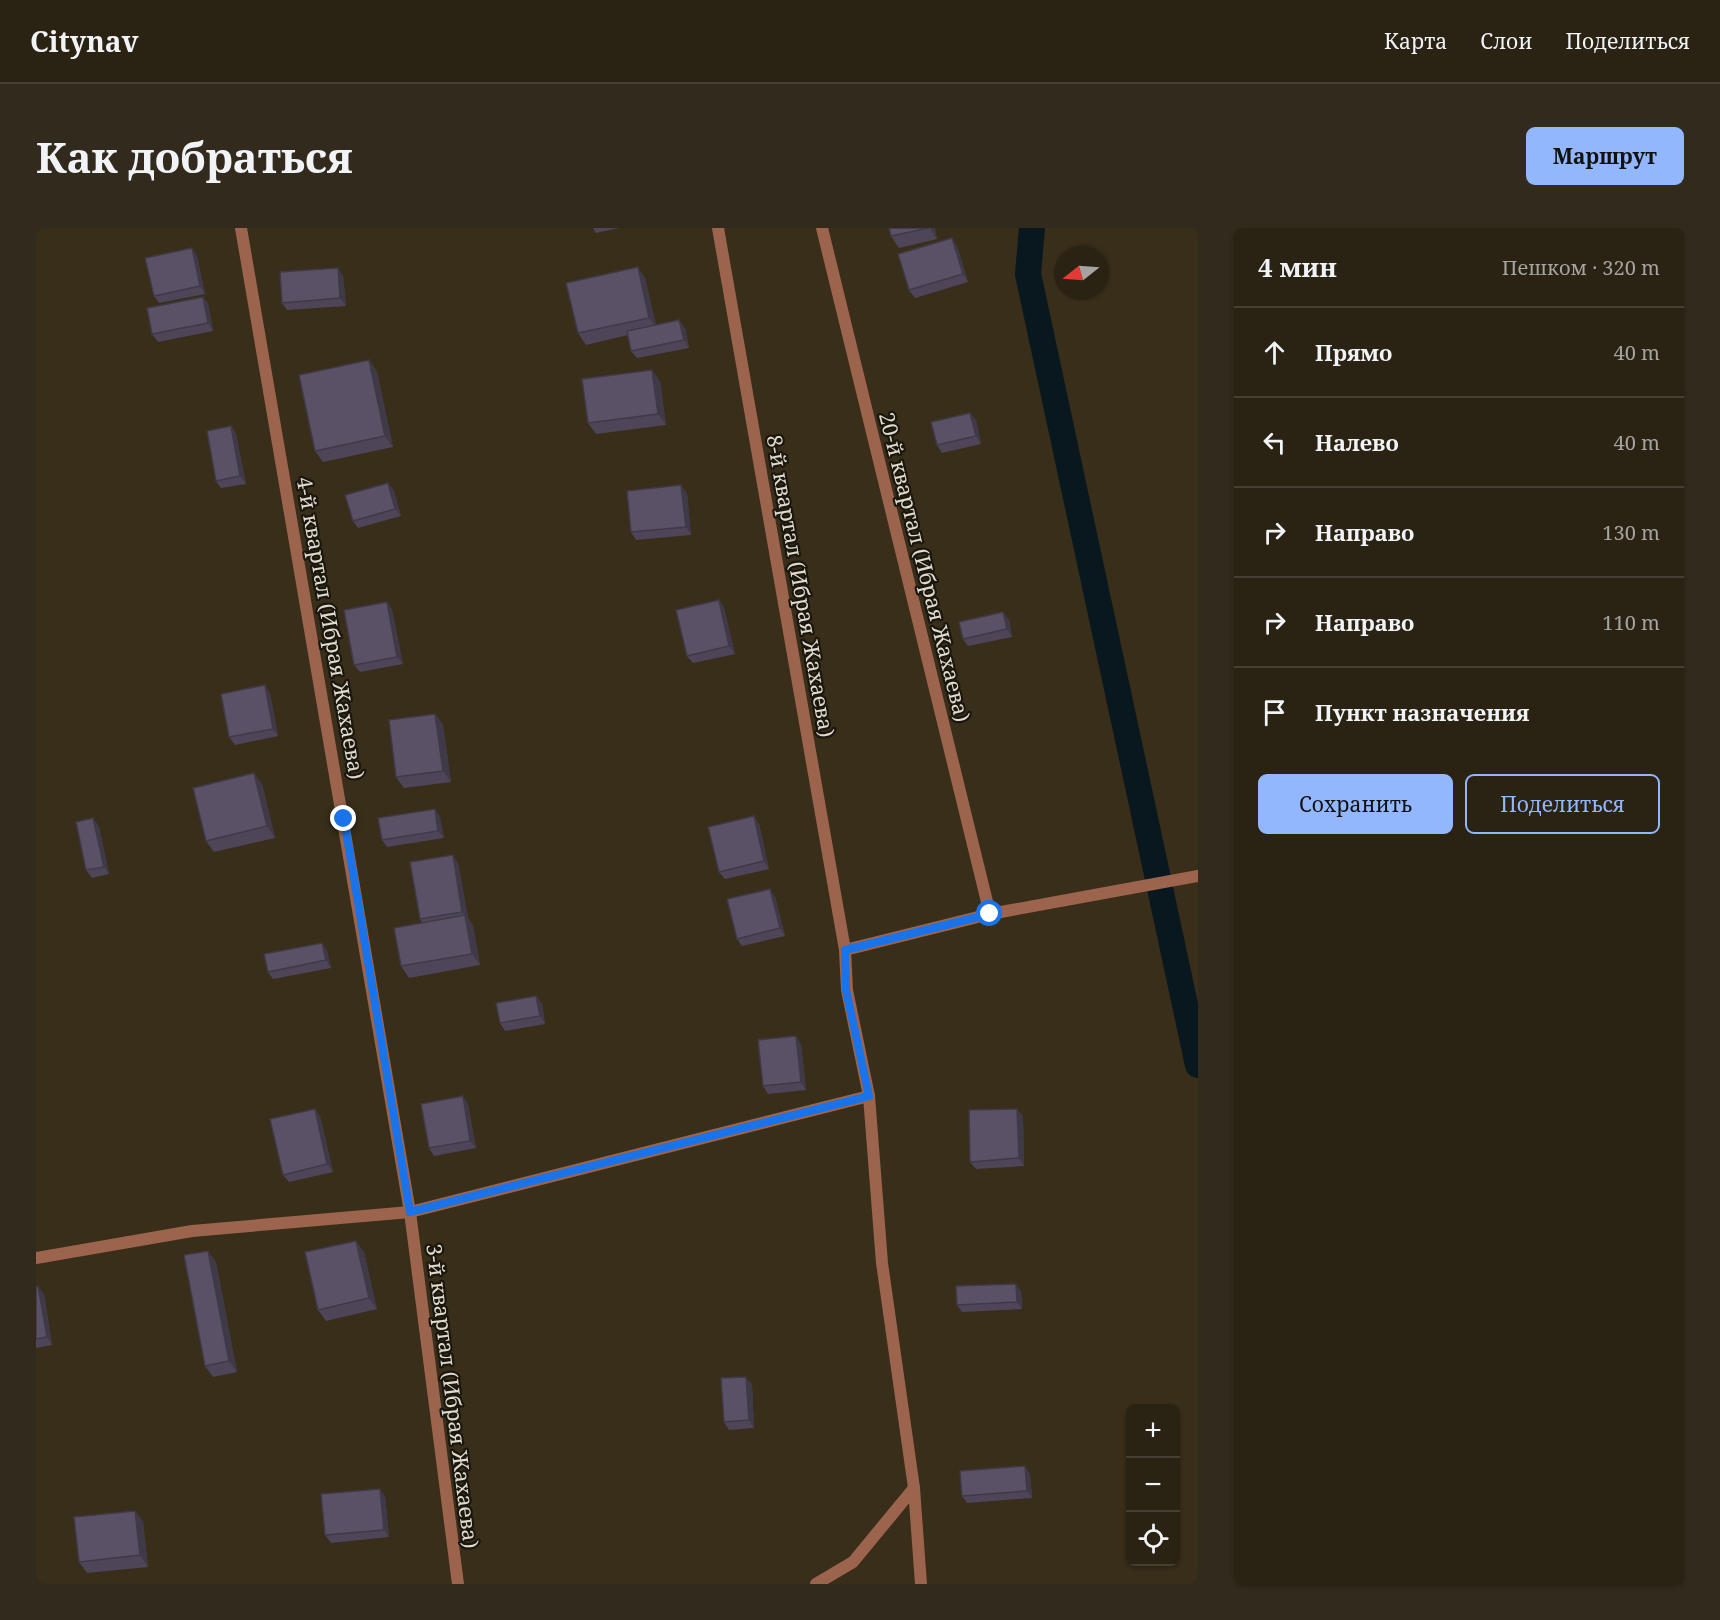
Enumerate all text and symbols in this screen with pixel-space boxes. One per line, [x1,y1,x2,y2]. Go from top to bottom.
text: Citynav [30,22,139,60]
text: Карта [1384,27,1447,55]
text: Слои [1480,27,1532,55]
text: Поделиться [1565,27,1690,55]
button: Маршрут [1526,127,1684,185]
text: Как добраться [36,128,353,185]
north arrow [1054,246,1108,300]
text: 4 мин [1258,249,1337,285]
text: Пешком · 320 m [1502,254,1660,281]
icon: ahead [1258,336,1291,369]
text: Прямо [1315,337,1392,367]
text: 40 m [1614,339,1660,366]
street label: 20-й квартал (Ибрая Жахаева) [873,409,977,725]
icon: left [1258,426,1291,459]
text: Налево [1315,427,1399,457]
text: 40 m [1614,429,1660,456]
street label: 8-й квартал (Ибрая Жахаева) [761,433,841,739]
street label: 4-й квартал (Ибрая Жахаева) [291,475,371,781]
icon: right [1258,516,1291,549]
text: Направо [1315,517,1414,547]
text: 130 m [1602,519,1660,546]
icon: right [1258,606,1291,639]
text: Направо [1315,607,1414,637]
text: 110 m [1602,609,1660,636]
icon: arrive [1258,696,1291,729]
text: Пункт назначения [1315,697,1529,727]
button: Сохранить [1258,774,1453,834]
button: Поделиться [1465,774,1660,834]
route end [330,805,356,831]
route start [976,900,1002,926]
street label: 3-й квартал (Ибрая Жахаева) [420,1242,486,1550]
map controls [1126,1404,1180,1566]
button: + [1126,1404,1180,1458]
button: − [1126,1458,1180,1512]
button: locate [1126,1512,1180,1566]

